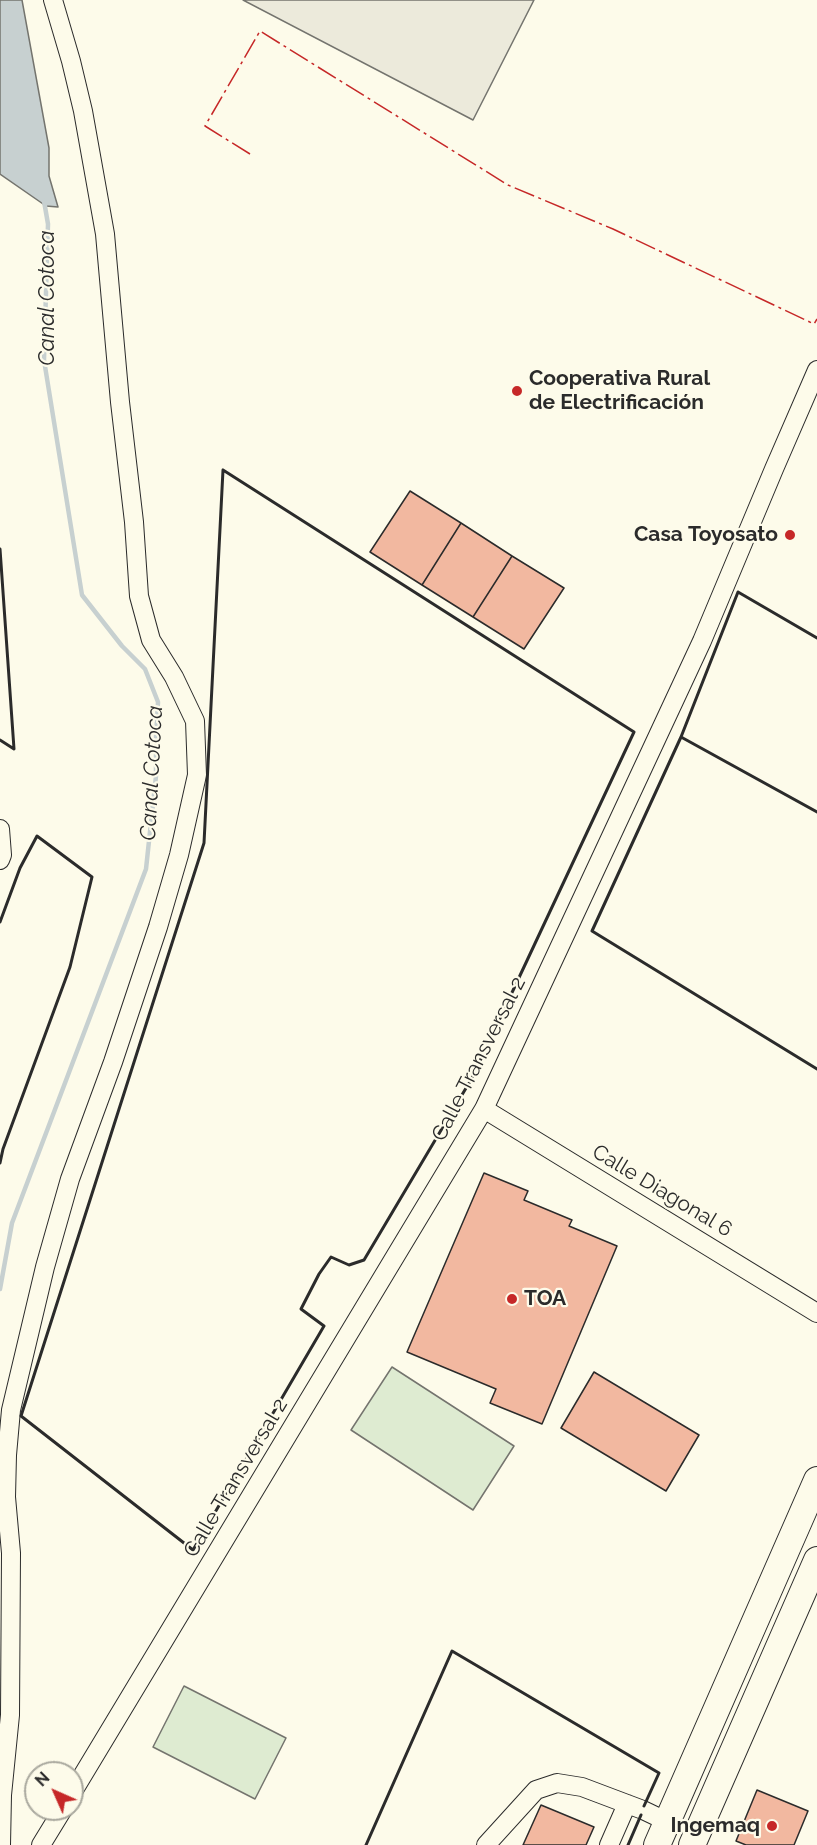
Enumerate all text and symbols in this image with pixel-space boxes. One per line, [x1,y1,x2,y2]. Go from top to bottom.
water label: Canal Cotoca [34,230,60,366]
place label: Cooperativa Rural de Electrificación [529,366,710,416]
marker: Cooperativa Rural de Electrificación [510,384,524,398]
place label: Casa Toyosato [634,522,778,548]
marker: Casa Toyosato [783,528,797,542]
water label: Canal Cotoca [135,705,169,841]
street label: Calle Transversal 2 [427,973,531,1145]
street label: Calle Diagonal 6 [587,1139,737,1243]
place label: TOA [524,1286,566,1312]
marker: TOA [505,1292,519,1306]
street label: Calle Transversal 2 [179,1394,293,1562]
north arrow [24,1761,84,1821]
text: N [31,1768,53,1790]
place label: Ingemaq [670,1813,760,1839]
marker: Ingemaq [765,1819,779,1833]

